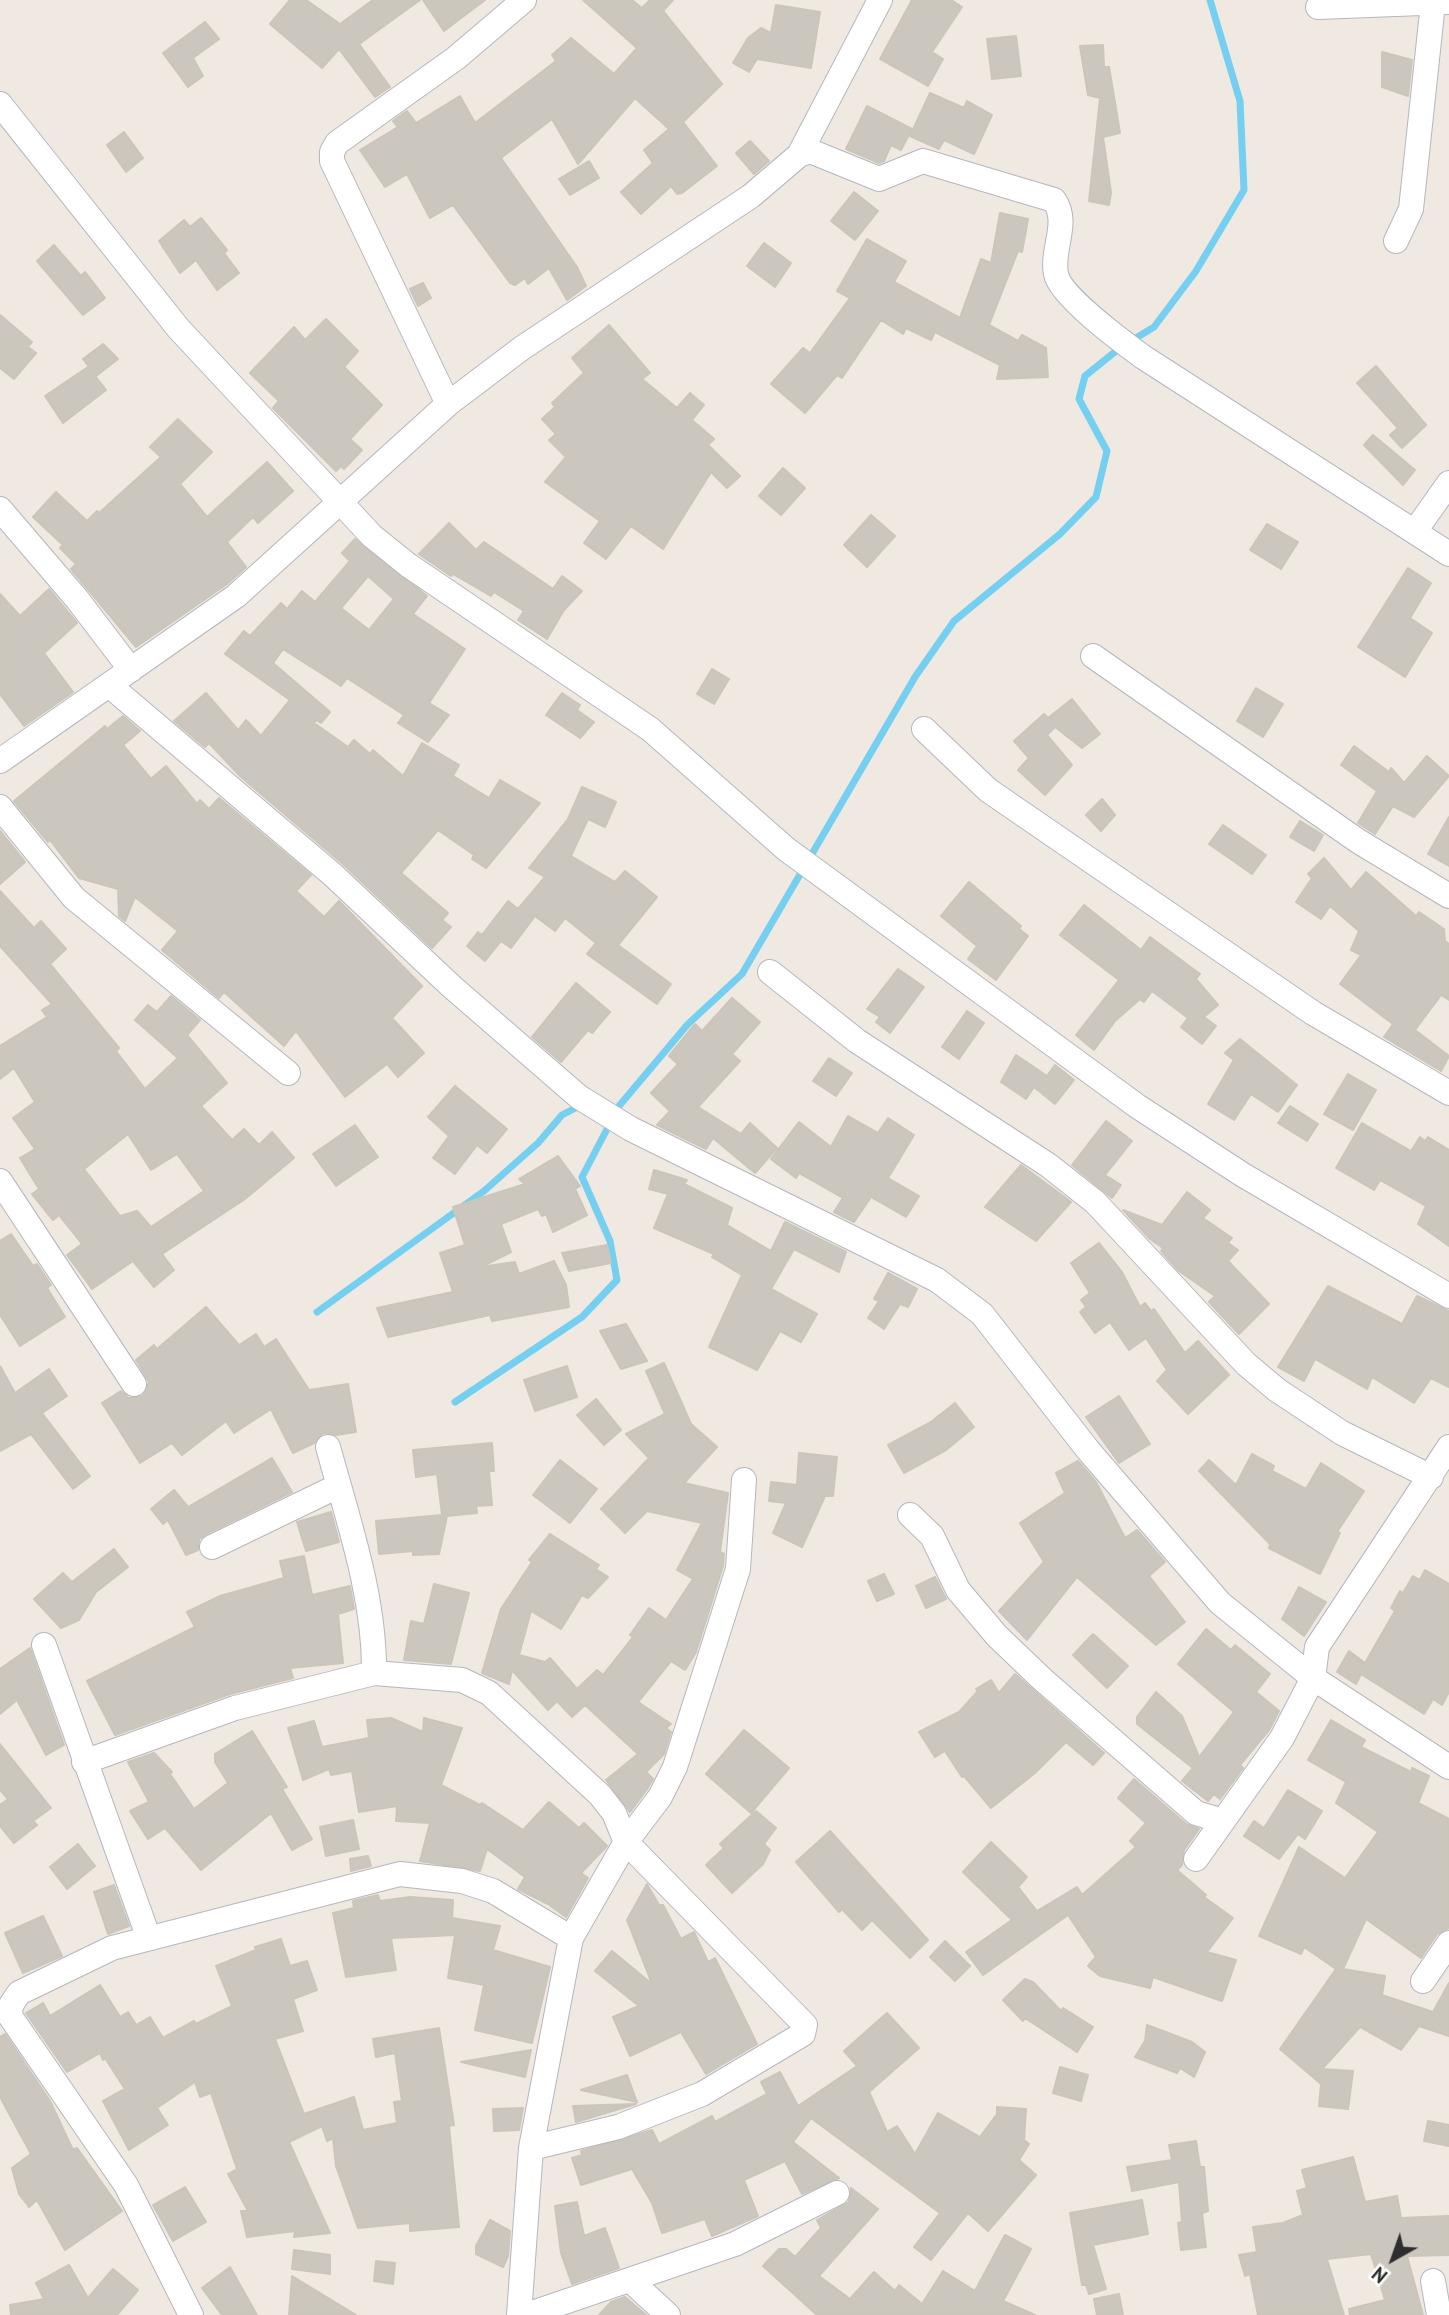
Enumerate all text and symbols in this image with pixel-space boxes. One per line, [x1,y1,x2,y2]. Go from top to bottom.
north arrow [1358,2224,1428,2294]
text: N [1367,2262,1392,2288]

